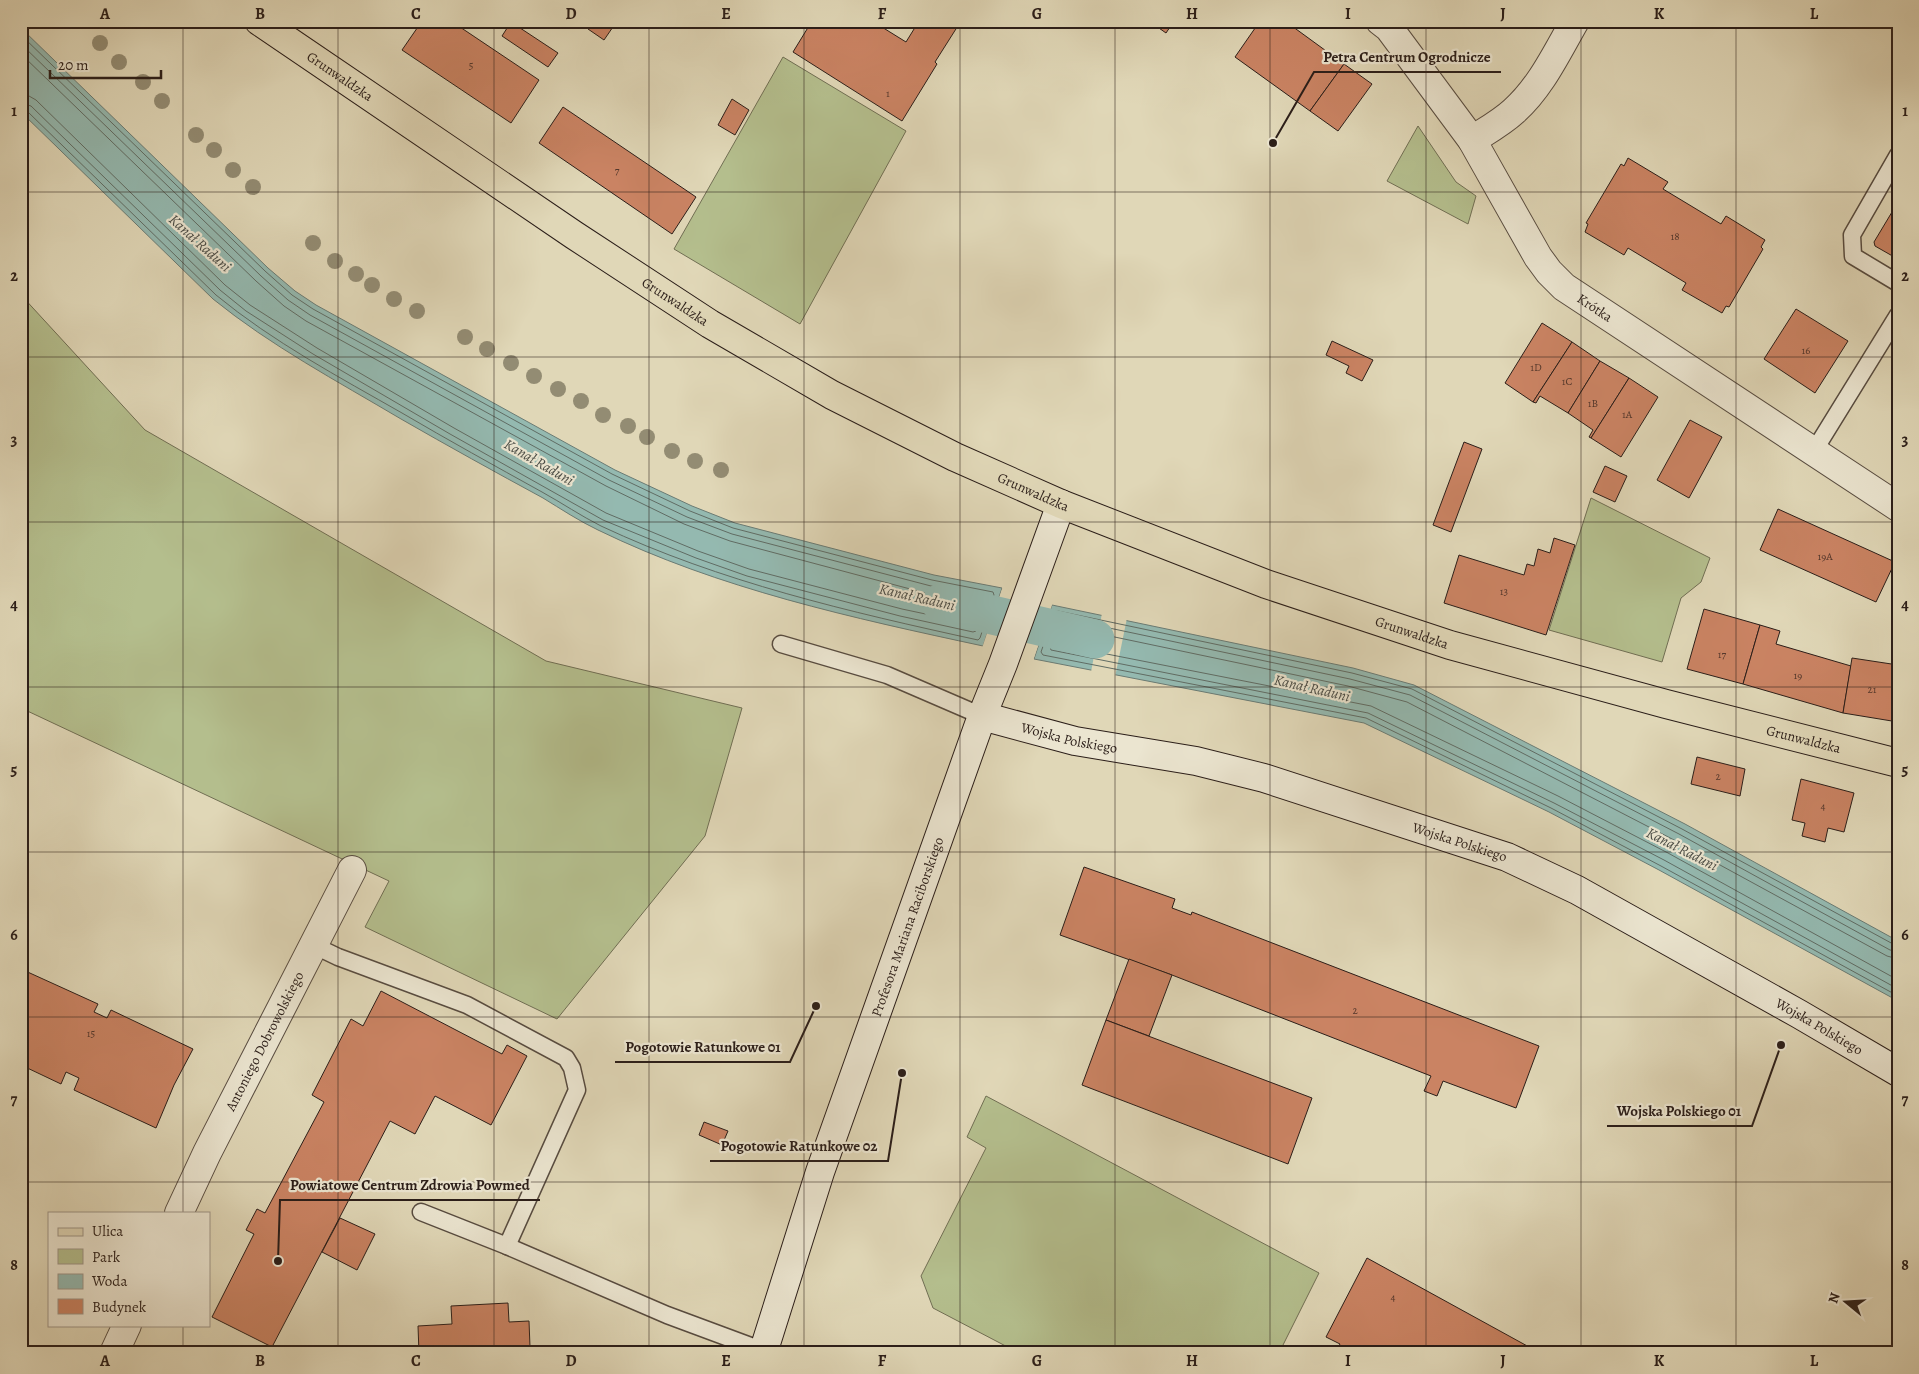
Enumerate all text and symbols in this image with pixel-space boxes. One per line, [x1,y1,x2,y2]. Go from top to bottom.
text: A [99,3,111,25]
text: B [255,3,265,25]
text: C [411,3,421,25]
text: D [565,3,577,25]
text: E [721,3,731,25]
text: F [878,3,887,25]
text: G [1032,3,1042,25]
text: H [1186,3,1198,25]
text: I [1345,3,1351,25]
text: J [1500,3,1506,25]
text: K [1654,3,1665,25]
text: L [1810,3,1819,25]
callout: Petra Centrum Ogrodnicze [1314,42,1501,72]
street label: Grunwaldzka [303,47,377,106]
text: Petra Centrum Ogrodnicze [1323,47,1491,67]
scale bar [50,48,161,80]
text: 20 m [58,55,89,75]
house number: 5 [469,58,474,73]
house number: 1 [886,86,890,101]
text: 1 [11,100,17,122]
text: 1 [1902,100,1908,122]
house number: 7 [615,163,620,178]
water label: Kanał Raduni [165,210,235,276]
house number: 18 [1670,229,1680,244]
text: 2 [10,265,18,287]
text: 2 [1901,265,1909,287]
street label: Grunwaldzka [638,273,713,331]
street label: Krótka [1573,289,1617,327]
house number: 16 [1802,343,1810,358]
house number: 1D [1530,360,1542,375]
house number: 1C [1562,374,1572,389]
house number: 1B [1588,396,1598,411]
house number: 1A [1622,407,1633,422]
text: 3 [11,429,18,451]
text: 3 [1902,429,1909,451]
water label: Kanał Raduni [500,434,578,490]
street label: Grunwaldzka [994,468,1072,516]
house number: 19A [1817,549,1833,564]
water label: Kanał Raduni [877,579,957,615]
house number: 13 [1500,584,1508,599]
text: 4 [10,594,18,616]
text: 4 [1901,594,1909,616]
street label: Grunwaldzka [1373,612,1451,654]
house number: 17 [1718,647,1727,662]
house number: 19 [1794,668,1802,683]
water label: Kanał Raduni [1272,670,1352,706]
house number: 21 [1868,682,1877,697]
street label: Wojska Polskiego [1018,718,1119,758]
street label: Grunwaldzka [1764,721,1843,758]
text: 5 [11,759,18,781]
text: 5 [1902,759,1909,781]
house number: 2 [1715,769,1721,784]
house number: 4 [1821,799,1826,814]
street label: Wojska Polskiego [1409,818,1509,866]
water label: Kanał Raduni [1643,823,1721,875]
street label: Profesora Mariana Raciborskiego [867,834,948,1019]
text: 6 [10,924,18,946]
text: 6 [1901,924,1909,946]
street label: Antoniego Dobrowolskiego [221,968,308,1115]
street label: Wojska Polskiego [1771,993,1866,1060]
house number: 2 [1352,1003,1358,1018]
house number: 15 [87,1026,96,1041]
callout: Pogotowie Ratunkowe 01 [615,1032,790,1062]
text: Pogotowie Ratunkowe 01 [625,1037,781,1057]
text: 7 [11,1089,18,1111]
text: 7 [1902,1089,1909,1111]
callout: Wojska Polskiego 01 [1607,1096,1752,1126]
text: Wojska Polskiego 01 [1616,1101,1742,1121]
callout: Pogotowie Ratunkowe 02 [710,1131,888,1161]
text: Pogotowie Ratunkowe 02 [720,1136,878,1156]
callout: Powiatowe Centrum Zdrowia Powmed [280,1170,540,1200]
text: Powiatowe Centrum Zdrowia Powmed [290,1175,531,1195]
legend [48,1212,210,1326]
text: Ulica [92,1221,123,1241]
text: Park [92,1247,121,1267]
text: 8 [10,1254,18,1276]
text: 8 [1901,1254,1909,1276]
text: Woda [91,1271,127,1291]
north arrow [1822,1276,1872,1326]
house number: 4 [1391,1290,1396,1305]
text: N [1824,1290,1845,1306]
text: Budynek [92,1297,147,1317]
text: A [99,1350,111,1372]
text: B [255,1350,265,1372]
text: C [411,1350,421,1372]
text: D [565,1350,577,1372]
text: E [721,1350,731,1372]
text: F [878,1350,887,1372]
text: G [1032,1350,1042,1372]
text: H [1186,1350,1198,1372]
text: I [1345,1350,1351,1372]
text: J [1500,1350,1506,1372]
text: K [1654,1350,1665,1372]
text: L [1810,1350,1819,1372]

